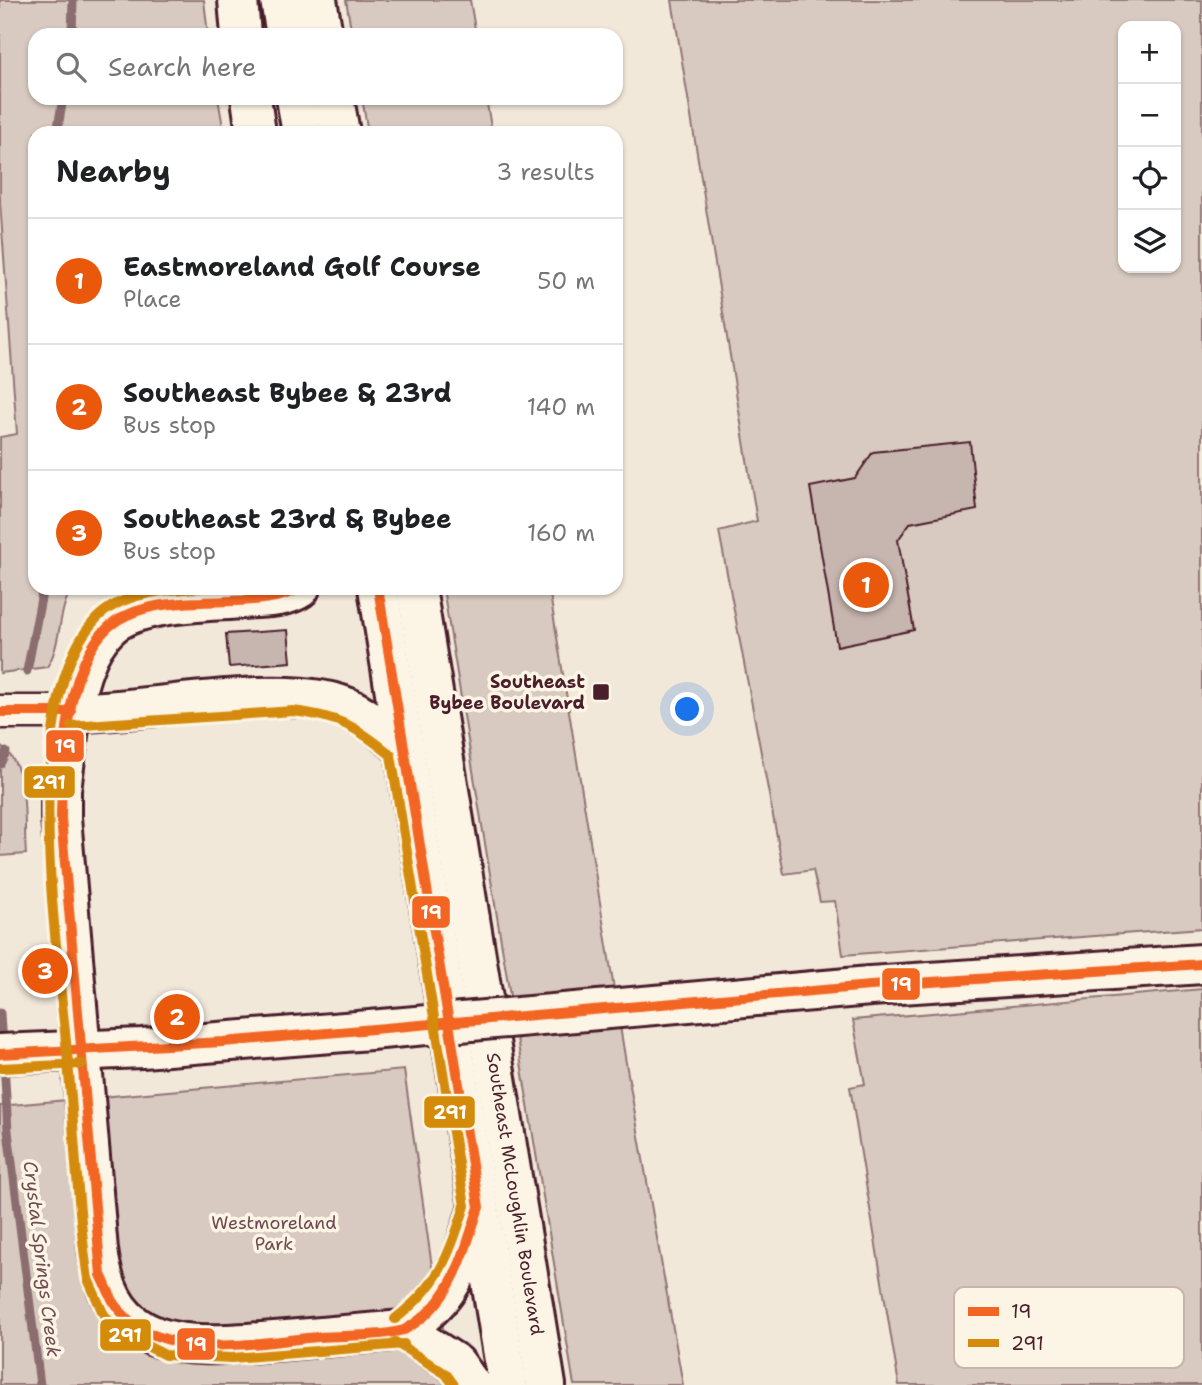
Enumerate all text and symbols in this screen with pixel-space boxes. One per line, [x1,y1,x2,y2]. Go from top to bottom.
map controls [1118,21,1181,273]
button: + [1118,21,1181,84]
search box [28,28,623,105]
icon: search [52,48,90,86]
text: Search here [108,49,257,84]
button: − [1118,84,1181,147]
button: locate [1118,147,1181,210]
text: Nearby [56,151,171,192]
text: 3 results [496,157,595,187]
button: layers [1118,210,1181,273]
text: Eastmoreland Golf Course [123,249,481,284]
text: 1 [74,266,84,296]
text: 50 m [537,266,595,296]
text: Place [123,284,182,314]
text: Southeast Bybee & 23rd [123,375,452,410]
text: 2 [71,392,87,422]
text: 140 m [527,392,595,422]
text: Bus stop [123,410,216,440]
text: Southeast 23rd & Bybee [123,501,452,536]
text: 3 [71,518,87,548]
text: 160 m [527,518,595,548]
text: Bus stop [123,536,216,566]
pin: 1 [843,559,889,611]
place label: Southeast Bybee Boulevard [429,670,585,715]
marker: Southeast Bybee Boulevard [591,682,611,702]
your location [670,692,704,726]
line badge: 19 [45,729,85,763]
text: 19 [54,734,76,759]
line badge: 291 [23,765,76,799]
text: 291 [32,770,66,795]
line badge: 19 [411,895,451,929]
text: 19 [420,900,442,925]
pin: 3 [22,945,68,997]
line badge: 19 [881,967,921,1001]
text: 19 [890,972,912,997]
pin: 2 [154,991,200,1043]
street label: Southeast McLoughlin Boulevard [481,1051,549,1337]
line badge: 291 [423,1095,476,1129]
text: 291 [433,1100,467,1125]
water label: Crystal Springs Creek [18,1160,66,1359]
park label: Westmoreland Park [211,1211,337,1256]
legend [954,1287,1184,1368]
text: 19 [1011,1299,1032,1324]
line badge: 291 [99,1318,152,1352]
text: 291 [108,1323,142,1348]
line badge: 19 [176,1327,216,1361]
text: 291 [1011,1331,1044,1356]
text: 19 [185,1332,207,1357]

